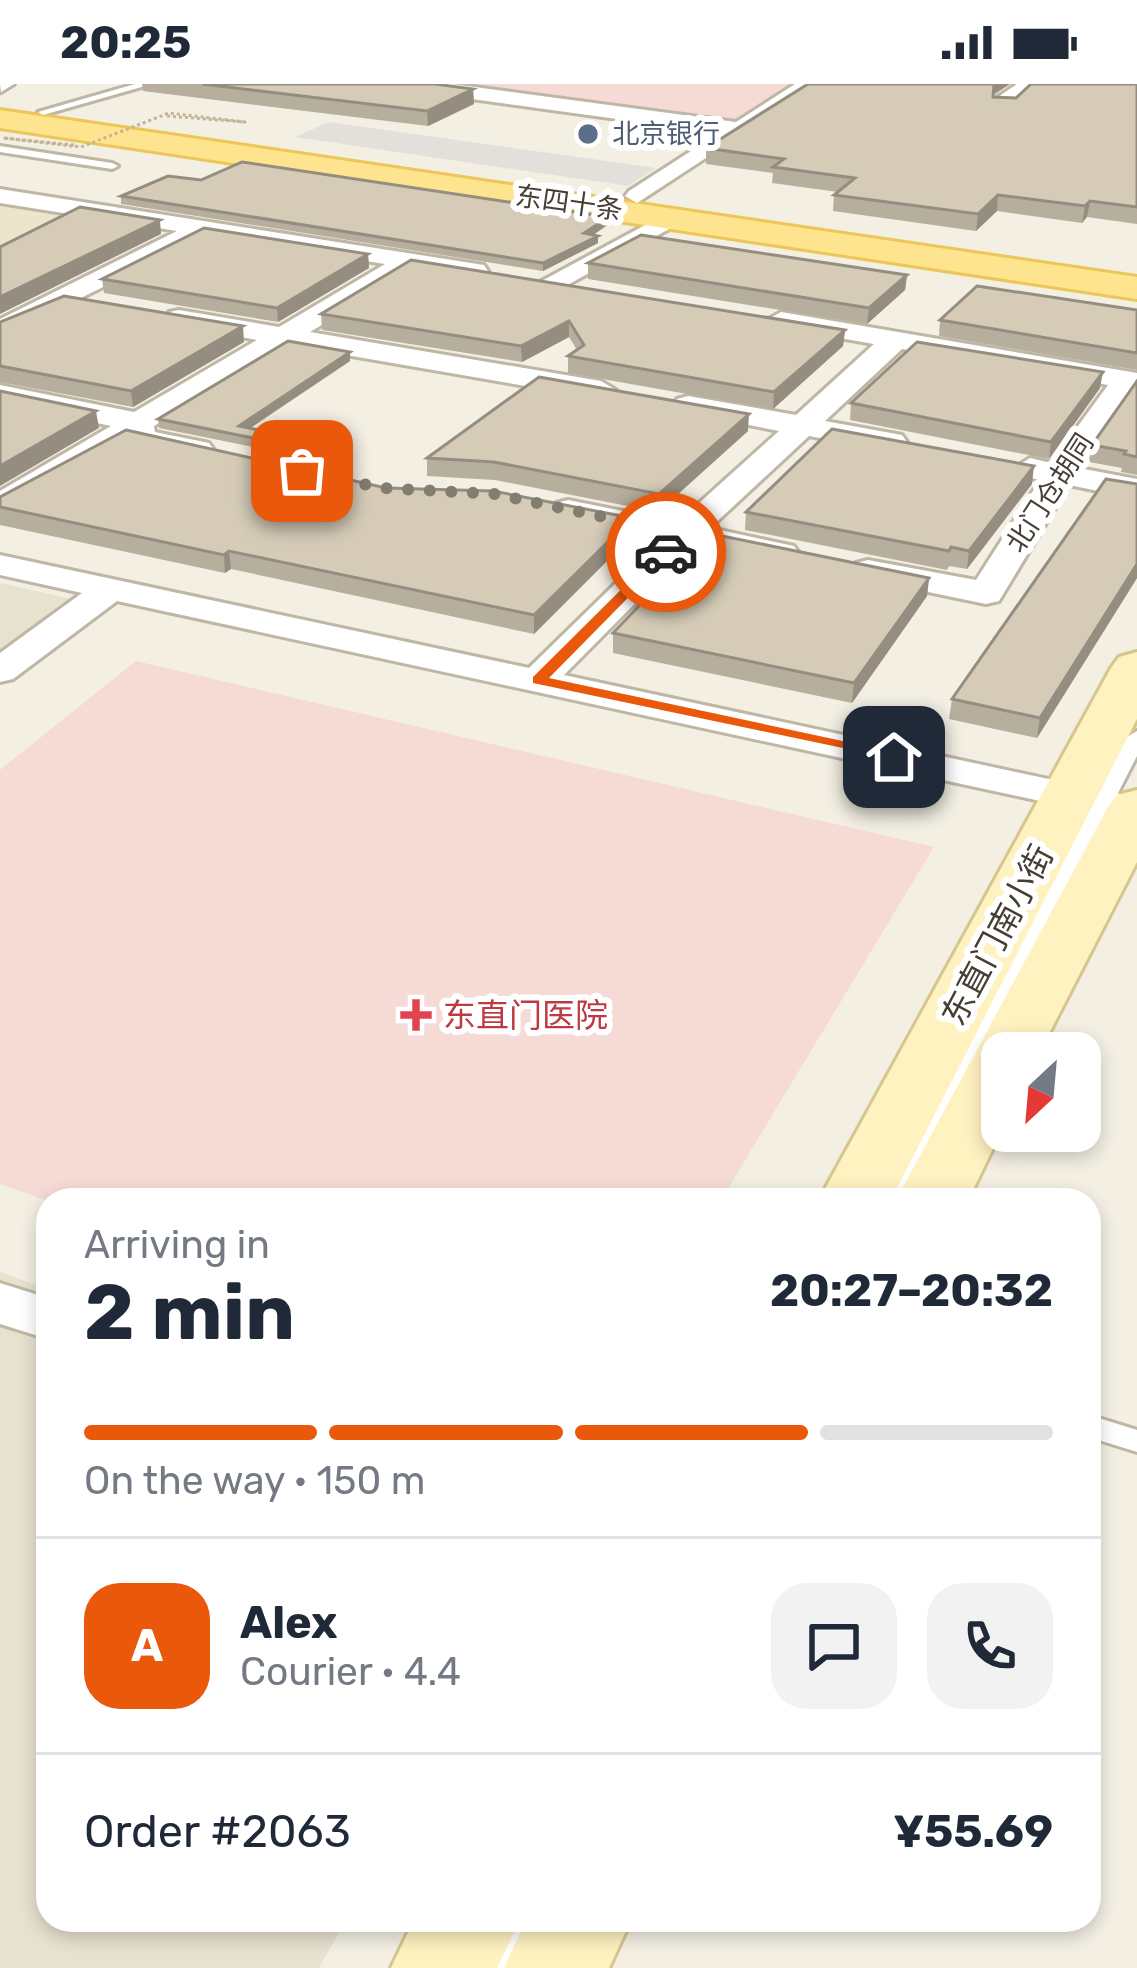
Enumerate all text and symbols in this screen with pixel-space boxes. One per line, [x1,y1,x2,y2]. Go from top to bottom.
text: 20:25 [60,16,191,69]
place label: 北京银行 [612,118,720,150]
marker: 北京银行 [575,121,601,147]
street label: 东四十条 [513,180,625,226]
pin [251,420,353,522]
street label: 北门仓胡同 [1000,428,1100,558]
icon: bag [269,438,335,504]
courier [606,492,726,612]
icon: car [633,519,699,585]
pin [843,706,945,808]
icon: home [861,724,927,790]
street label: 东直门南小街 [934,839,1061,1032]
place label: 东直门医院 [443,996,608,1035]
marker: 东直门医院 [400,999,432,1031]
north arrow [981,1032,1101,1152]
map controls [981,1032,1101,1152]
text: Arriving in [84,1222,270,1268]
text: 20:27–20:32 [770,1264,1053,1317]
text: 2 min [84,1266,295,1359]
text: On the way · 150 m [84,1458,425,1504]
button: chat [771,1583,897,1709]
button: phone [927,1583,1053,1709]
text: Alex [240,1596,338,1649]
text: A [131,1619,163,1672]
text: Courier · 4.4 [240,1649,461,1695]
text: Order #2063 [84,1805,351,1858]
text: ¥55.69 [893,1805,1053,1858]

